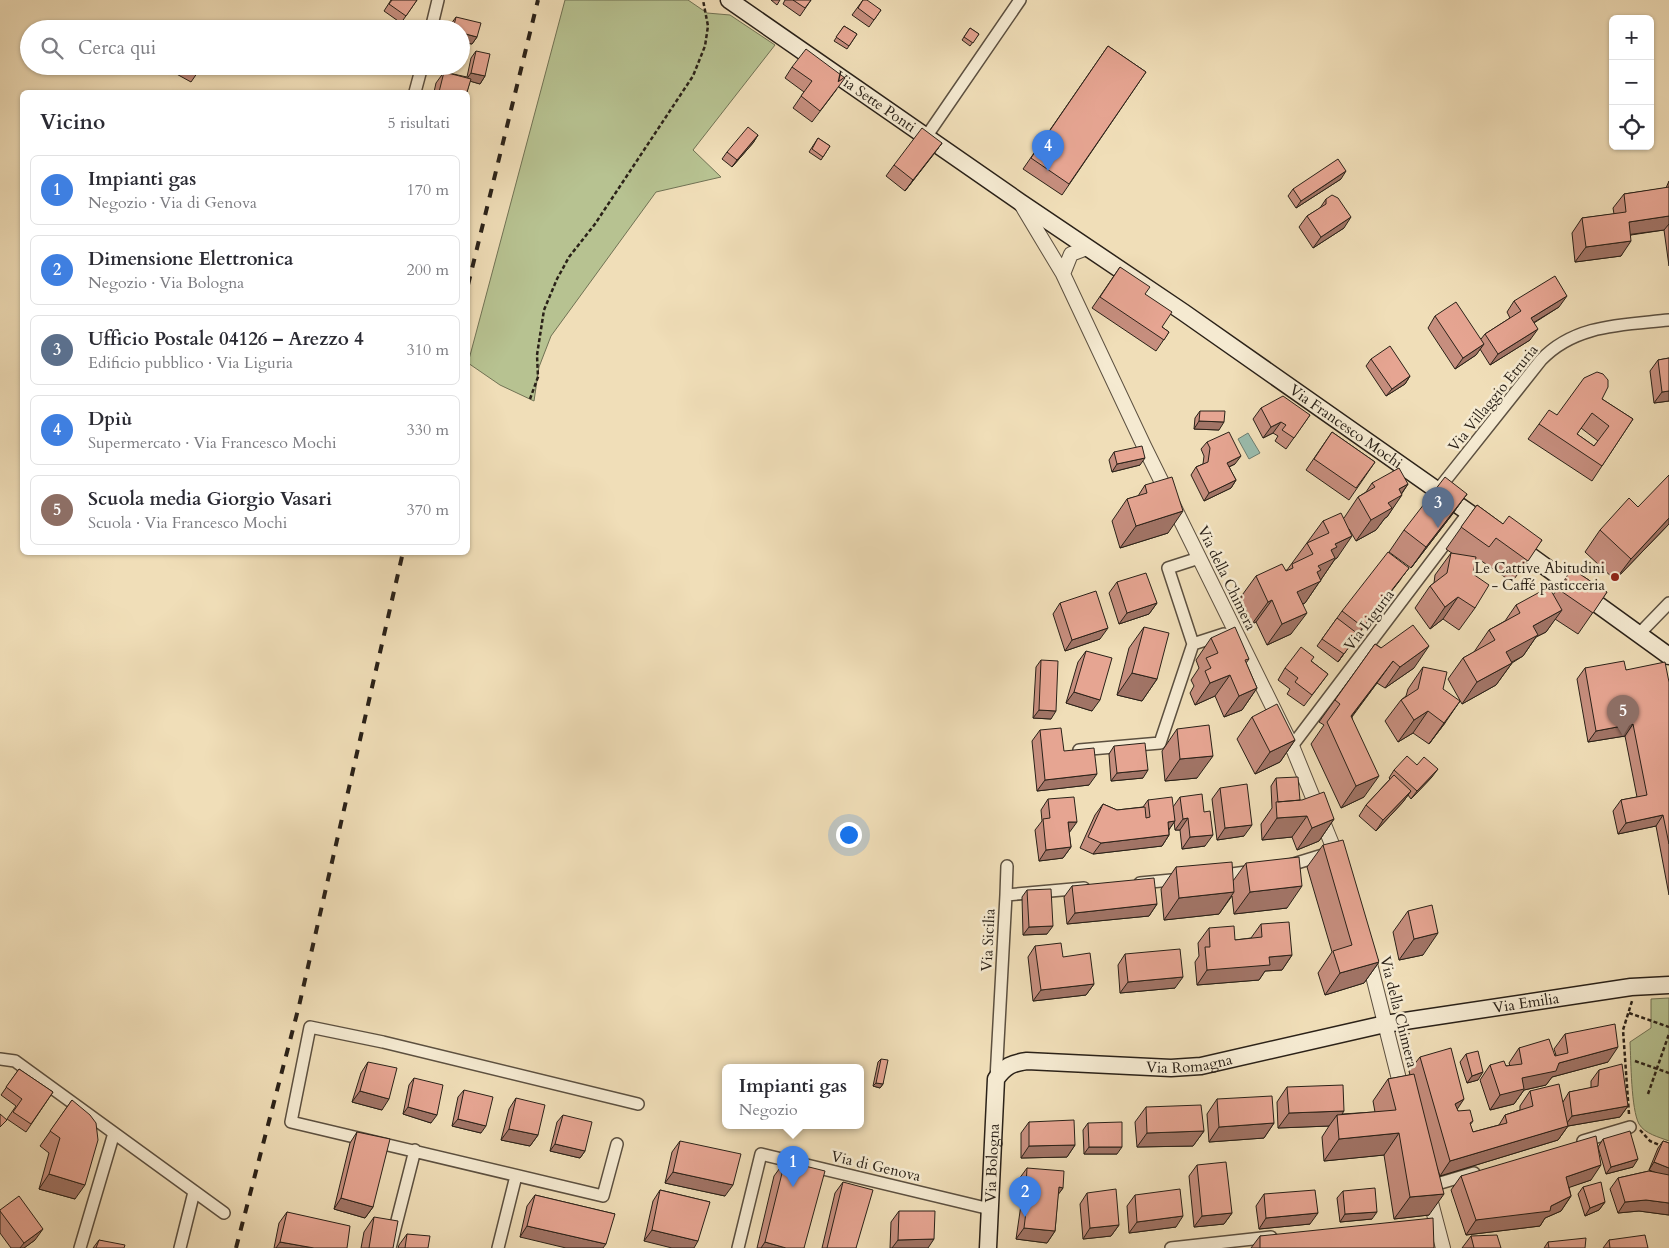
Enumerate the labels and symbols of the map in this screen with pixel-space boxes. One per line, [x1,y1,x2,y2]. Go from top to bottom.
street label: Via Sette Ponti [831,66,920,137]
pin: 4 [1032,130,1064,171]
street label: Via Villaggio Etruria [1444,340,1543,456]
street label: Via Francesco Mochi [1285,380,1407,473]
pin: 3 [1422,487,1454,528]
street label: Via della Chimera [1193,522,1261,634]
place label: Le Cattive Abitudini - Caffé pasticceria [1474,558,1606,595]
marker: Le Cattive Abitudini - Caffé pasticceria [1609,571,1621,583]
street label: Via Liguria [1339,585,1399,655]
pin: 5 [1607,695,1639,736]
your location [836,822,862,848]
street label: Via Sicilia [976,907,1000,972]
street label: Via della Chimera [1375,954,1423,1070]
street label: Via Emilia [1492,988,1561,1018]
street label: Via Romagna [1145,1049,1235,1078]
street label: Via Bologna [980,1122,1004,1203]
pin: 1 [777,1146,809,1187]
street label: Via di Genova [829,1146,923,1186]
pin: 2 [1009,1176,1041,1217]

